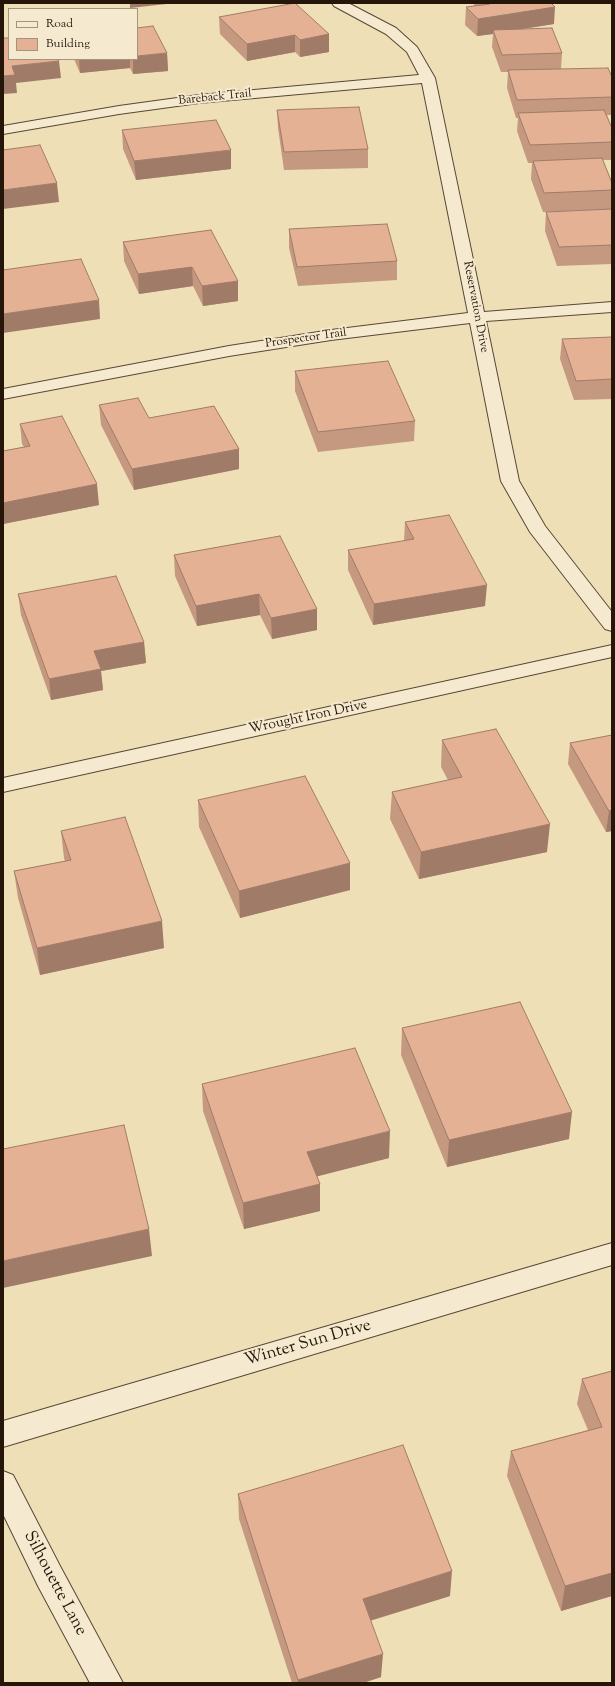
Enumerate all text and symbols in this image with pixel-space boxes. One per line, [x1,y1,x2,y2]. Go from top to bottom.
legend [8,8,138,60]
text: Road [46,15,73,33]
text: Building [46,35,90,53]
street label: Bareback Trail [178,87,252,109]
street label: Reservation Drive [459,260,491,354]
street label: Prospector Trail [264,326,348,352]
street label: Wrought Iron Drive [247,697,369,739]
street label: Winter Sun Drive [242,1316,374,1372]
street label: Silhouette Lane [18,1528,90,1640]

